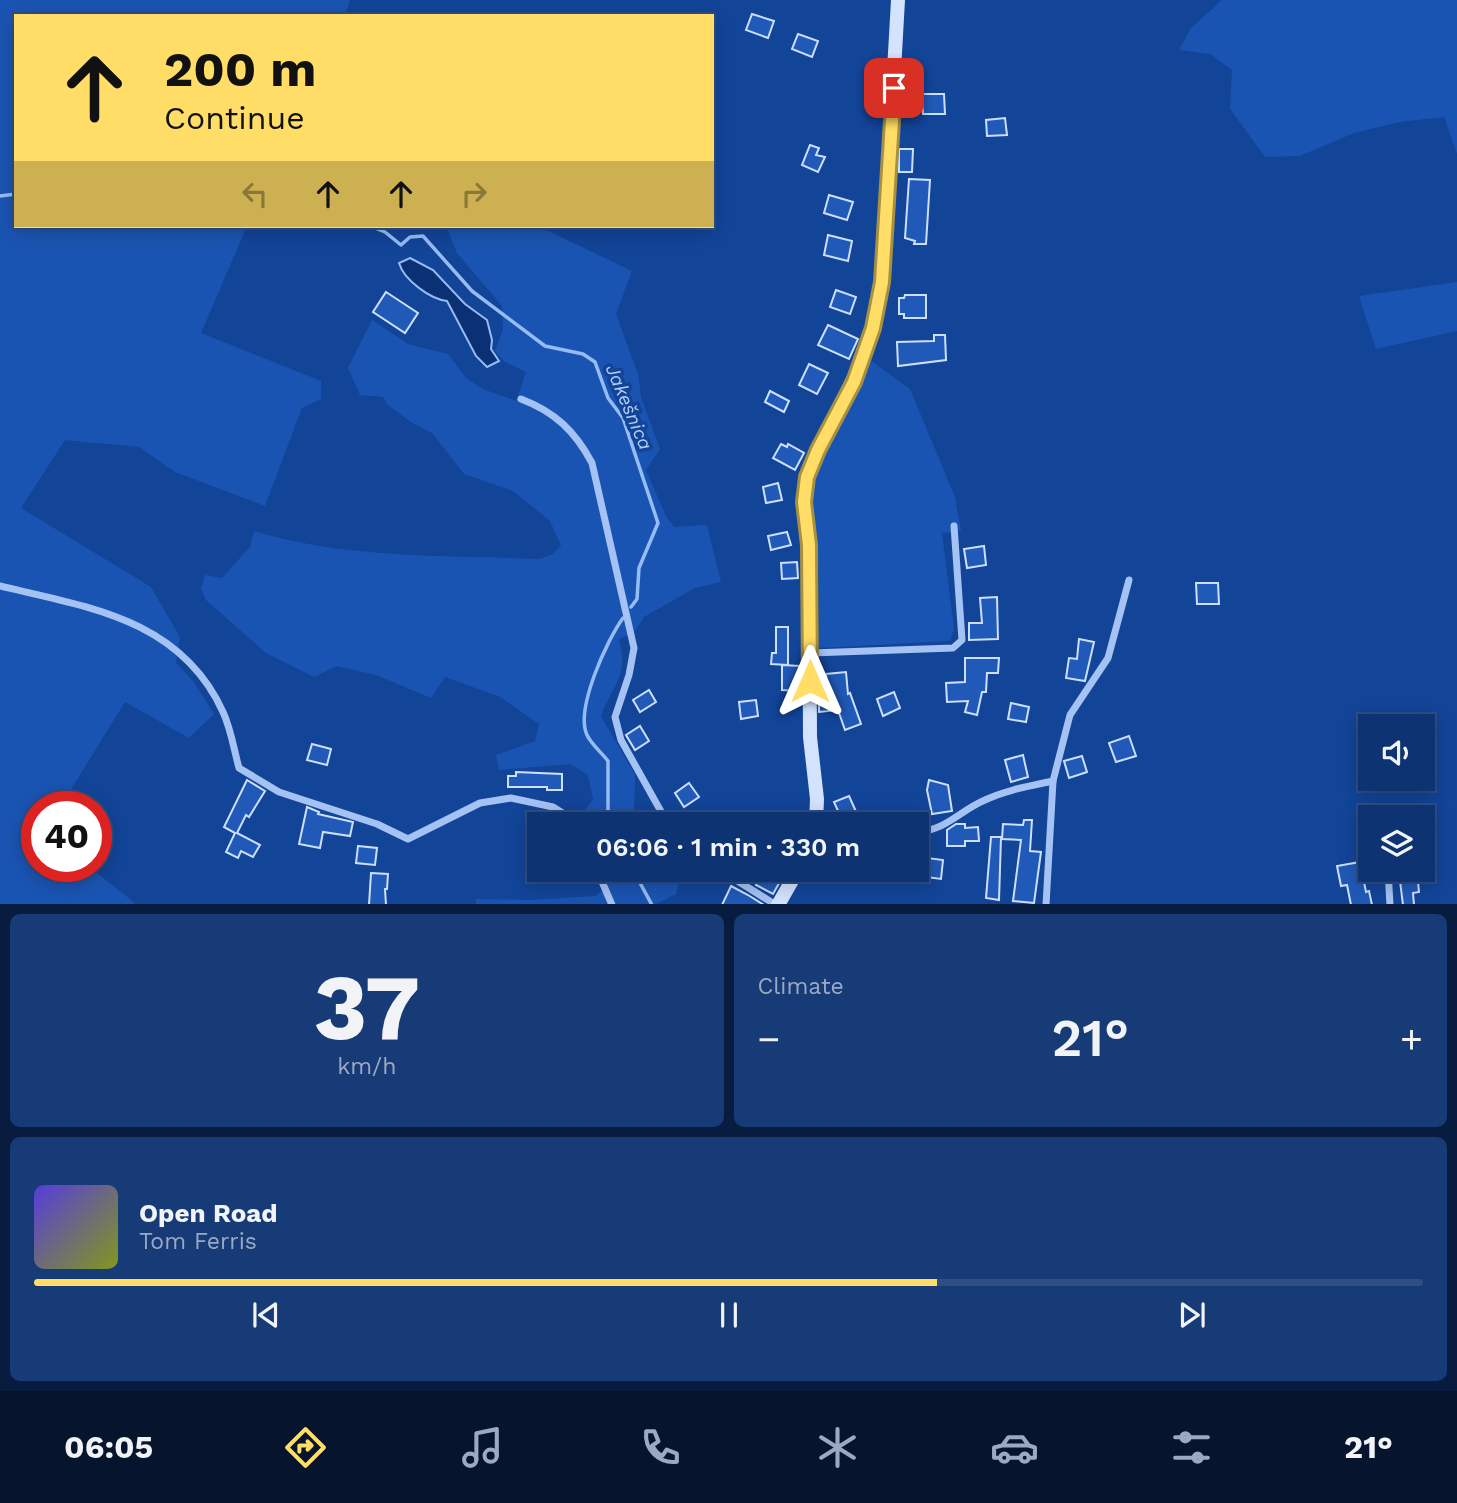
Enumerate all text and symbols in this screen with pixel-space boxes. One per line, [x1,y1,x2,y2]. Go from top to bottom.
text: 200 m [164,40,316,98]
icon: ahead [49,42,140,133]
pin [864,58,924,118]
icon: arrive [875,69,913,107]
text: Continue [164,99,305,137]
icon: left [236,175,274,213]
icon: ahead [309,175,347,213]
icon: ahead [382,175,420,213]
icon: right [455,175,493,213]
water label: Jakešnica [601,361,657,453]
position arrow [773,644,847,718]
map controls [1358,714,1435,882]
button: sound [1358,714,1435,791]
speed limit sign: 40 [21,791,112,882]
button: layers [1358,805,1435,882]
text: 06:06 · 1 min · 330 m [596,832,860,862]
text: 37 [313,954,420,1061]
text: Climate [758,973,844,1000]
text: 21° [1052,1008,1129,1069]
text: − [758,1017,780,1061]
text: + [1400,1017,1423,1061]
text: km/h [337,1053,396,1080]
text: Open Road [139,1198,277,1228]
text: Tom Ferris [139,1228,257,1255]
icon: previous [247,1296,285,1334]
icon: pause [710,1296,748,1334]
icon: next [1173,1296,1211,1334]
icon: directions [281,1423,330,1472]
icon: music [458,1423,507,1472]
icon: phone [636,1423,685,1472]
icon: climate [813,1423,862,1472]
icon: car [990,1423,1039,1472]
icon: filters [1167,1423,1216,1472]
text: 06:05 [64,1428,153,1466]
text: 21° [1344,1428,1393,1466]

